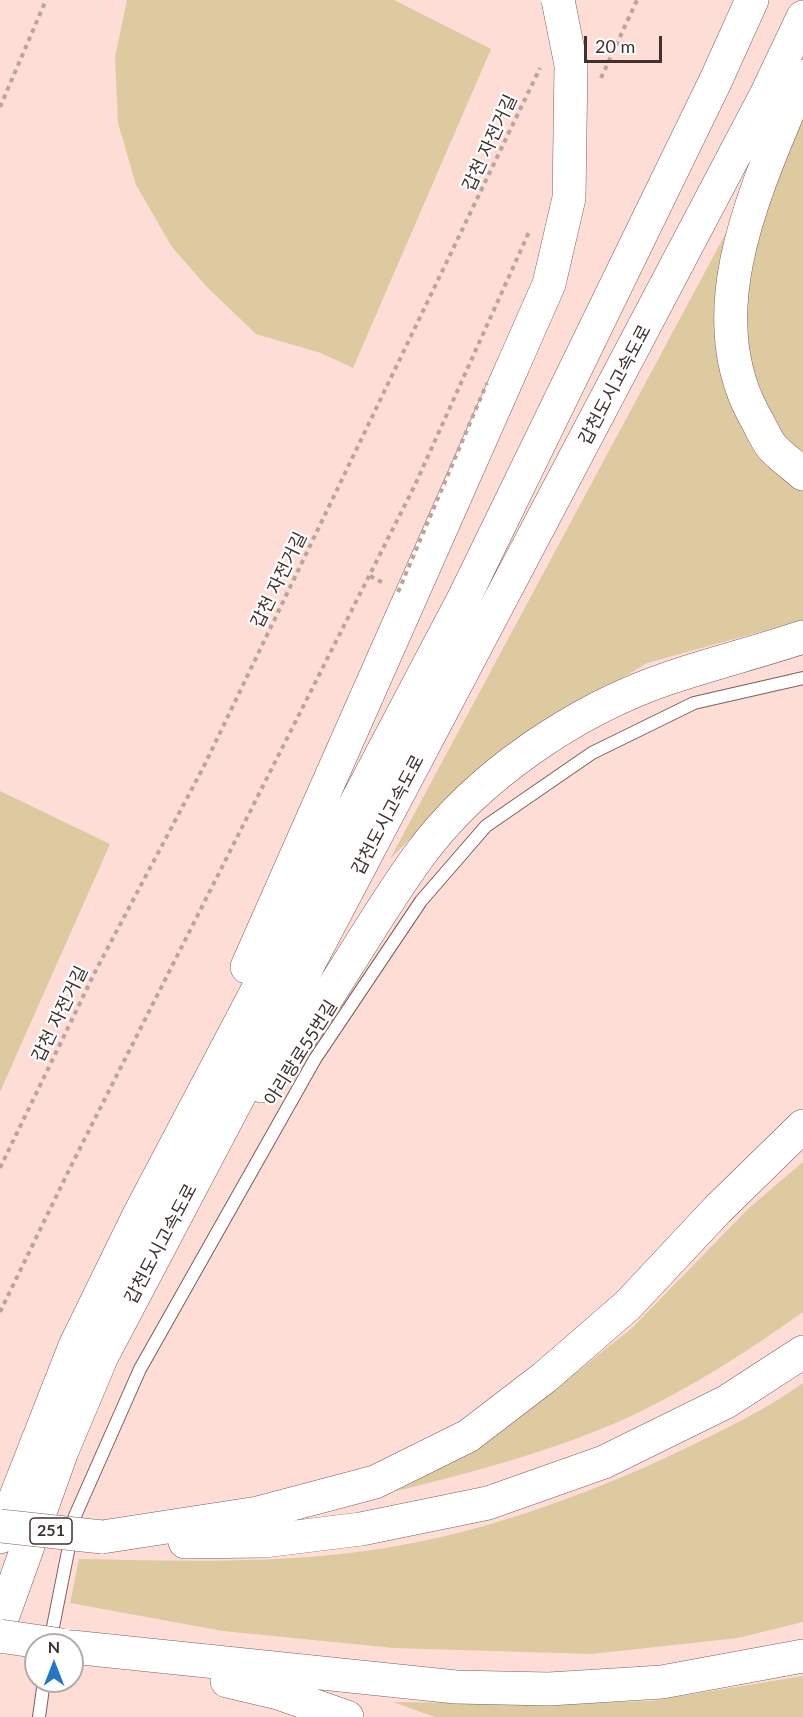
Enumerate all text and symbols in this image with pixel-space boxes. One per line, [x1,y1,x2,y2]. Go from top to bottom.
scale bar [587,24,665,62]
text: 20 m [595,35,635,57]
street label: 갑천 자전거길 [458,91,522,195]
street label: 갑천도시고속도로 [574,321,656,449]
street label: 갑천 자전거길 [247,529,311,631]
street label: 갑천도시고속도로 [347,751,429,879]
street label: 갑천 자전거길 [28,963,92,1065]
street label: 아리랑로55번길 [260,996,342,1110]
street label: 갑천도시고속도로 [120,1180,202,1308]
road number: 251 [30,1518,72,1544]
north arrow [24,1633,84,1693]
text: N [48,1637,60,1656]

